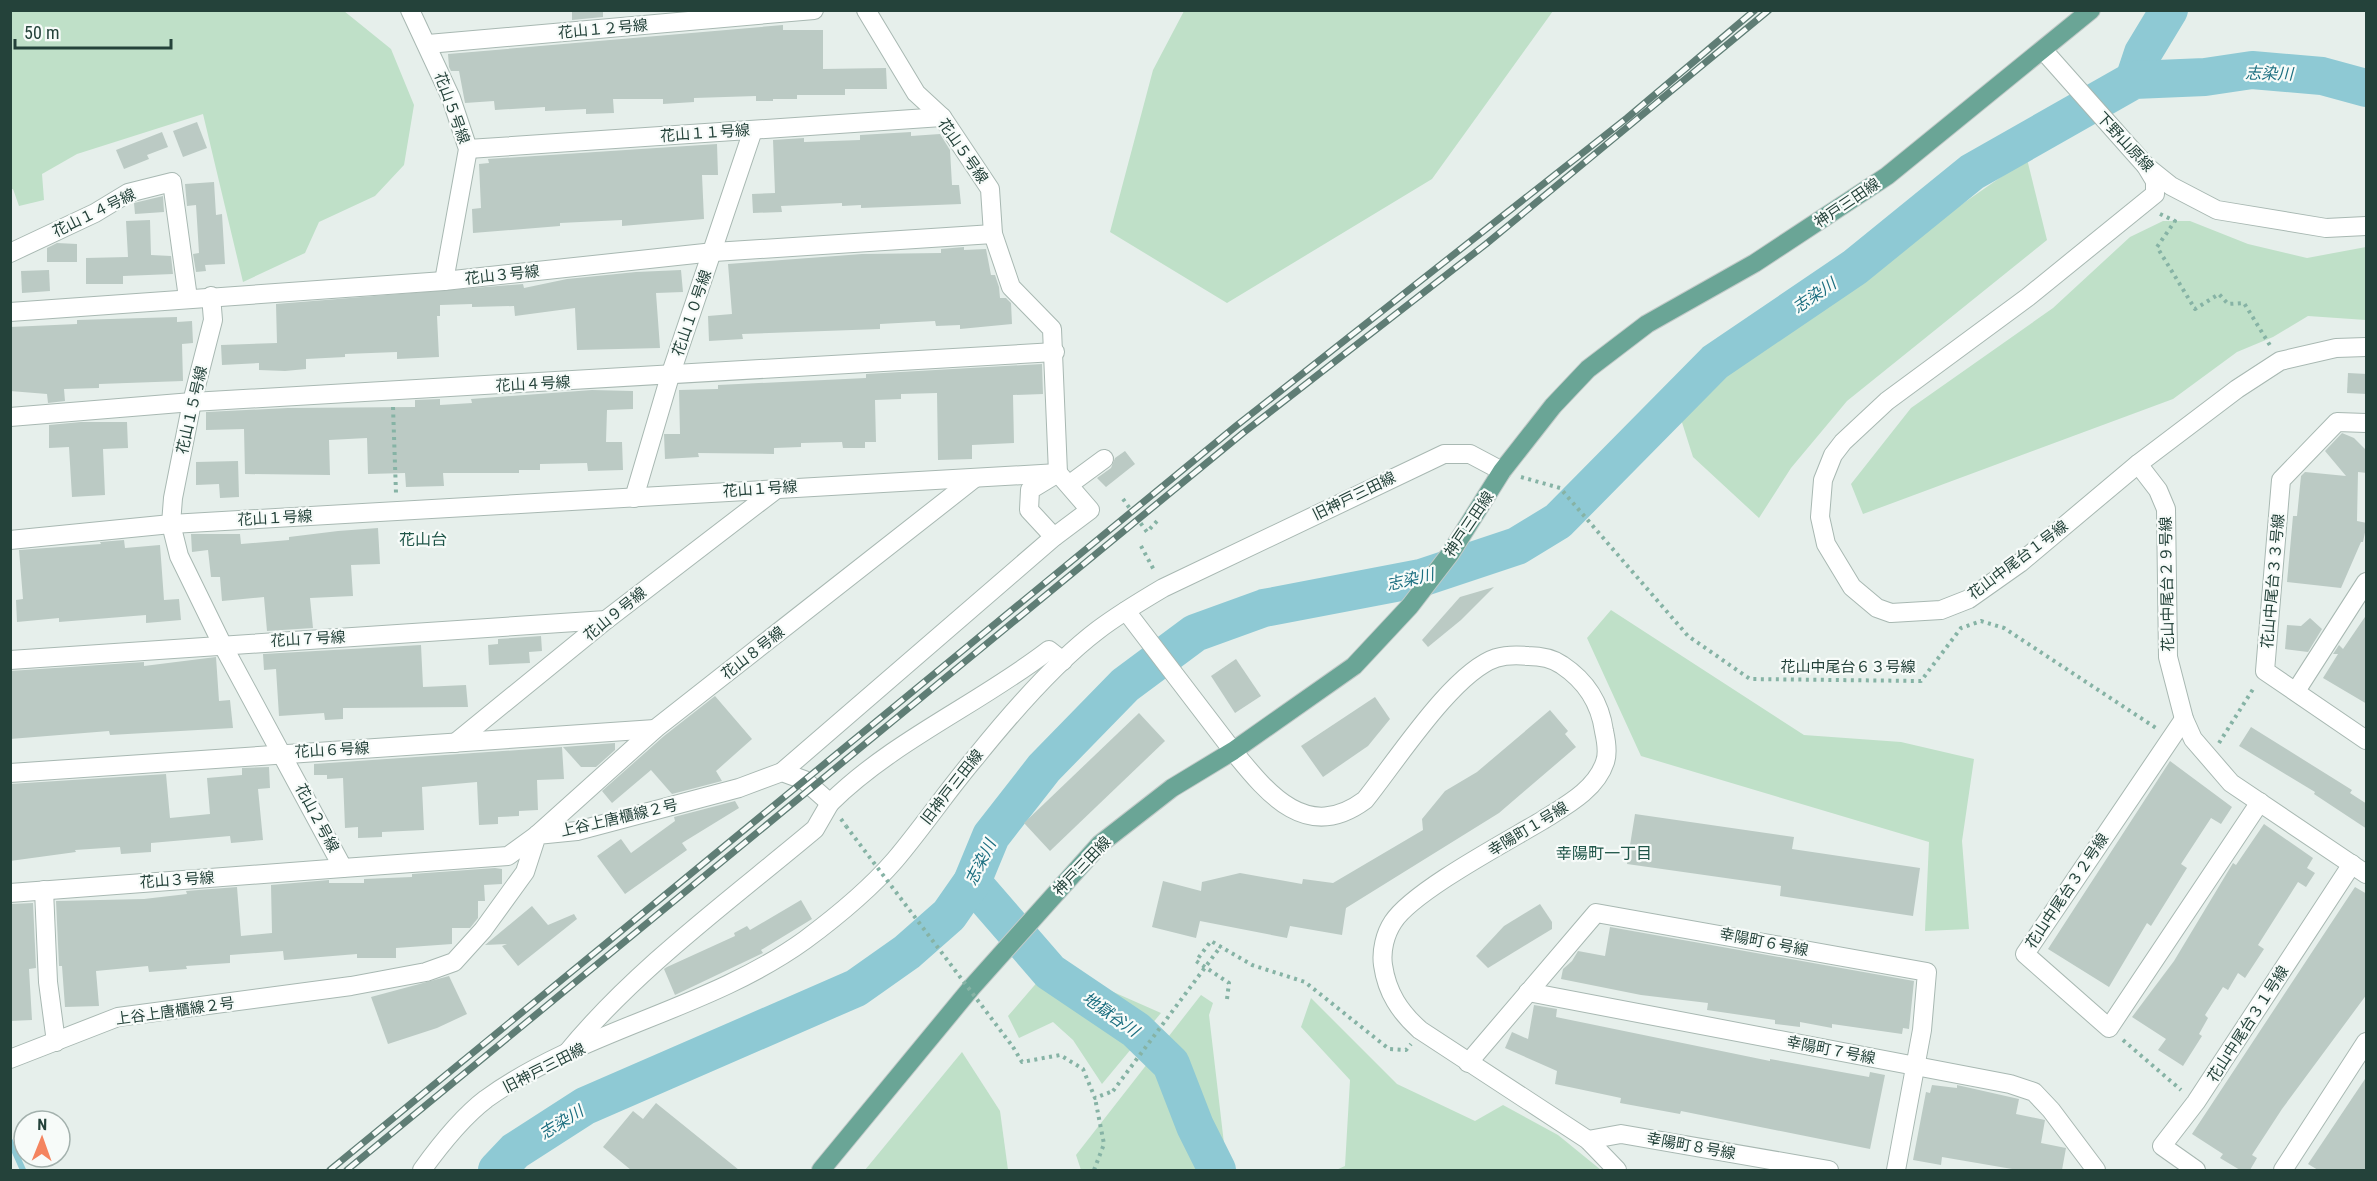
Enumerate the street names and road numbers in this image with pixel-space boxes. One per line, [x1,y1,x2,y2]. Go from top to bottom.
street label: 花山１２号線 [557,16,649,42]
street label: 花山５号線 [431,70,473,146]
street label: 下野山原線 [2093,108,2157,176]
street label: 花山５号線 [934,115,992,187]
street label: 花山１１号線 [659,121,751,145]
street label: 神戸三田線 [1811,175,1883,231]
street label: 花山１４号線 [50,185,138,241]
street label: 花山３号線 [464,262,540,288]
street label: 花山１０号線 [669,268,715,358]
street label: 花山１５号線 [173,364,211,456]
street label: 花山４号線 [495,373,571,395]
street label: 旧神戸三田線 [1310,468,1398,524]
street label: 花山１号線 [722,477,798,501]
street label: 神戸三田線 [1441,488,1497,560]
street label: 花山１号線 [237,507,313,529]
street label: 花山中尾台３３号線 [2258,513,2288,649]
street label: 花山中尾台２９号線 [2157,516,2177,652]
street label: 花山中尾台１号線 [1965,517,2071,603]
street label: 花山９号線 [580,583,650,645]
street label: 花山８号線 [718,623,788,683]
street label: 花山７号線 [270,628,346,650]
street label: 花山中尾台６３号線 [1780,658,1916,676]
street label: 花山６号線 [294,739,370,761]
street label: 旧神戸三田線 [917,746,987,828]
street label: 花山２号線 [291,781,343,855]
street label: 上谷上唐櫃線２号 [559,796,679,840]
street label: 幸陽町１号線 [1485,798,1571,860]
street label: 花山中尾台３２号線 [2022,830,2112,952]
street label: 神戸三田線 [1049,833,1115,899]
street label: 花山３号線 [139,868,215,892]
street label: 幸陽町６号線 [1718,925,1810,959]
street label: 花山中尾台３１号線 [2204,962,2292,1086]
street label: 上谷上唐櫃線２号 [114,994,236,1028]
street label: 幸陽町７号線 [1785,1033,1877,1067]
street label: 旧神戸三田線 [500,1040,588,1096]
street label: 幸陽町８号線 [1645,1129,1737,1163]

